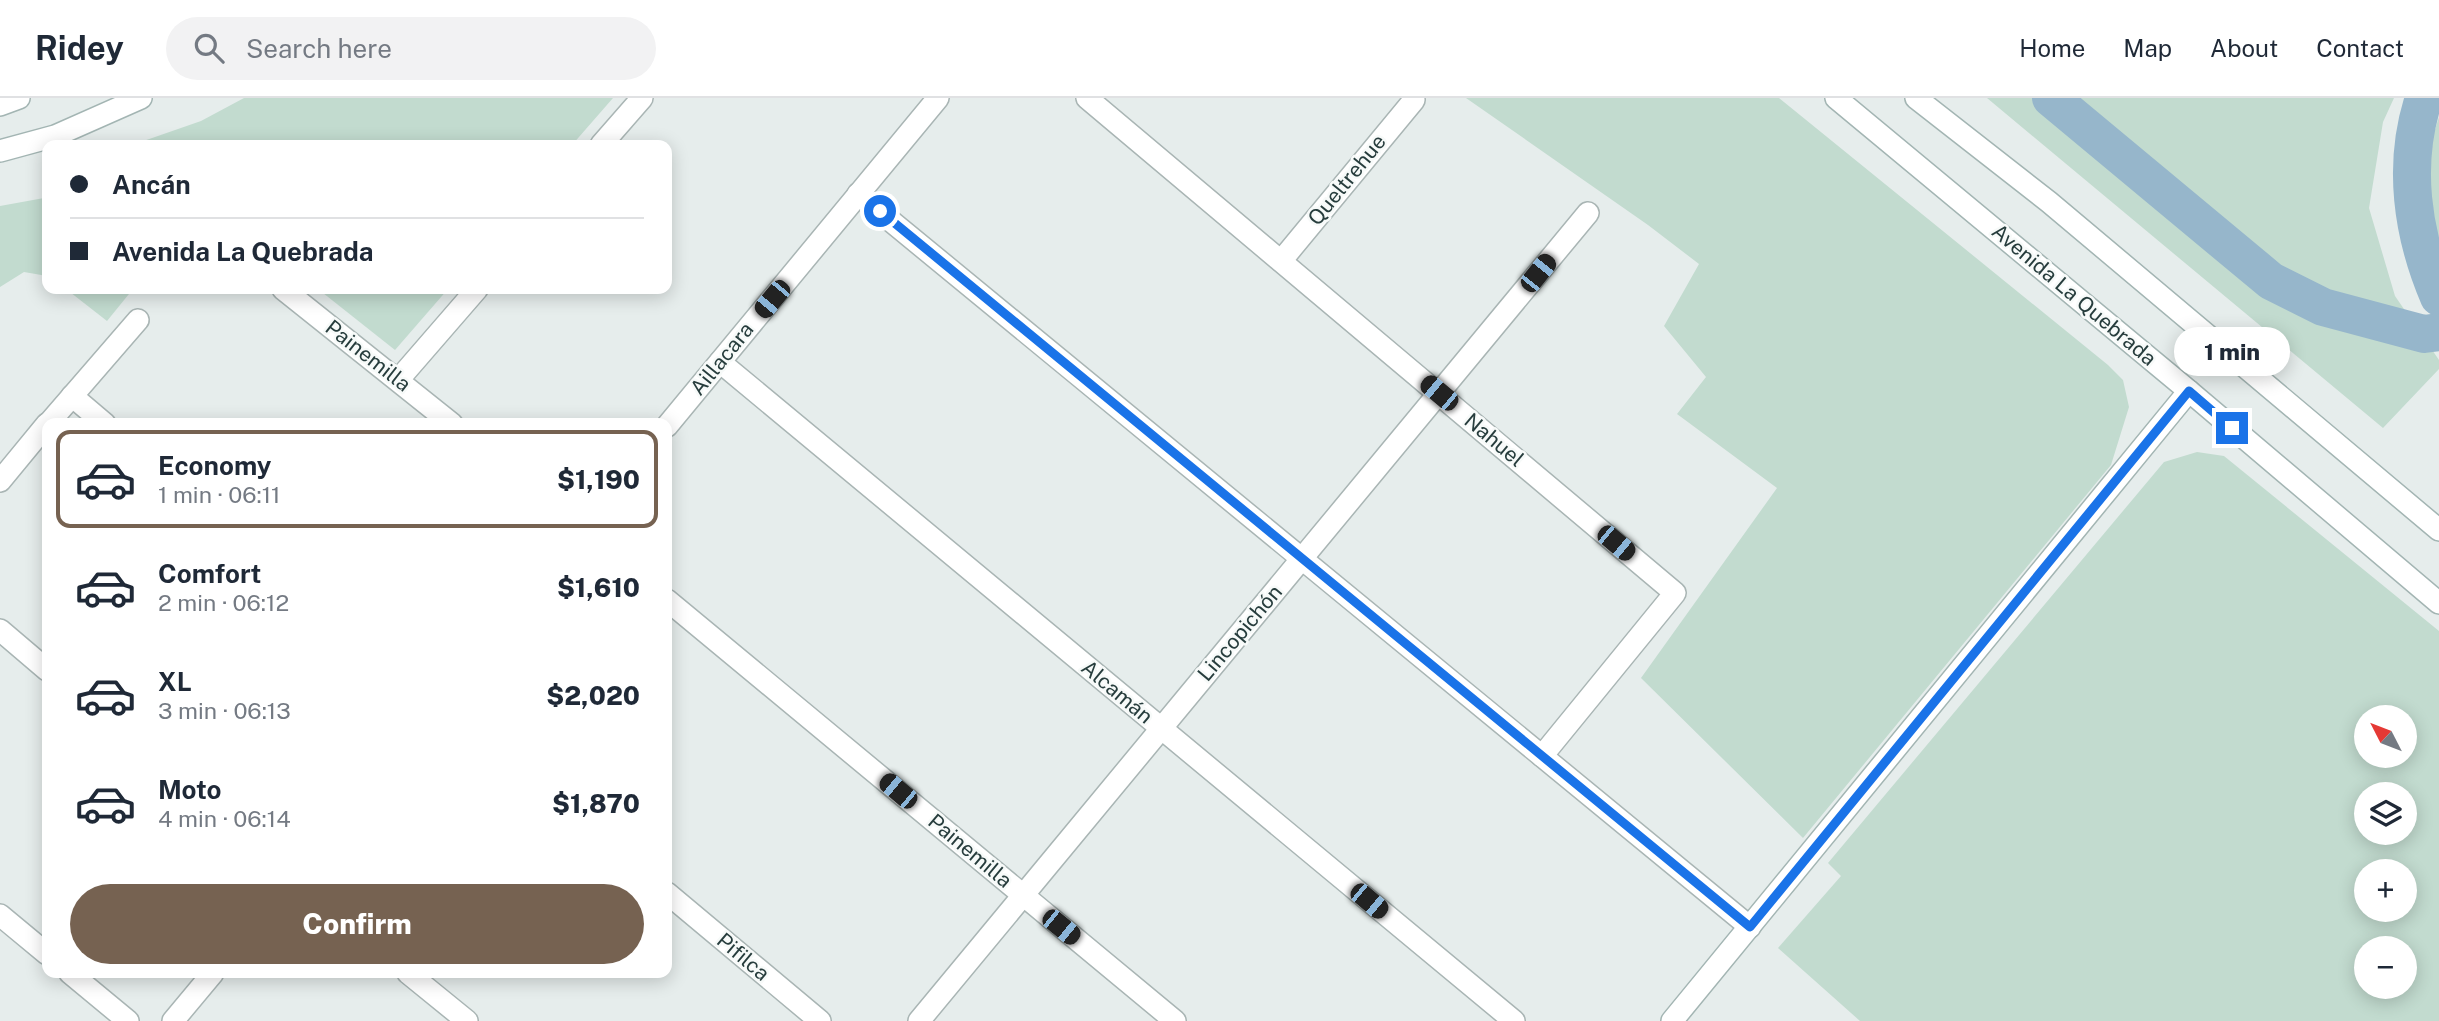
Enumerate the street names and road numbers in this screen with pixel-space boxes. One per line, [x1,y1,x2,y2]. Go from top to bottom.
street label: Queltrehue [1302,129,1391,230]
street label: Avenida La Quebrada [1987,219,2162,371]
street label: Painemilla [321,314,416,397]
street label: Aillacara [685,317,759,400]
street label: Nahuel [1459,408,1529,472]
street label: Lincopichón [1192,579,1287,686]
street label: Alcamán [1077,655,1158,729]
street label: Painemilla [923,808,1017,893]
street label: Pifilca [712,927,775,986]

